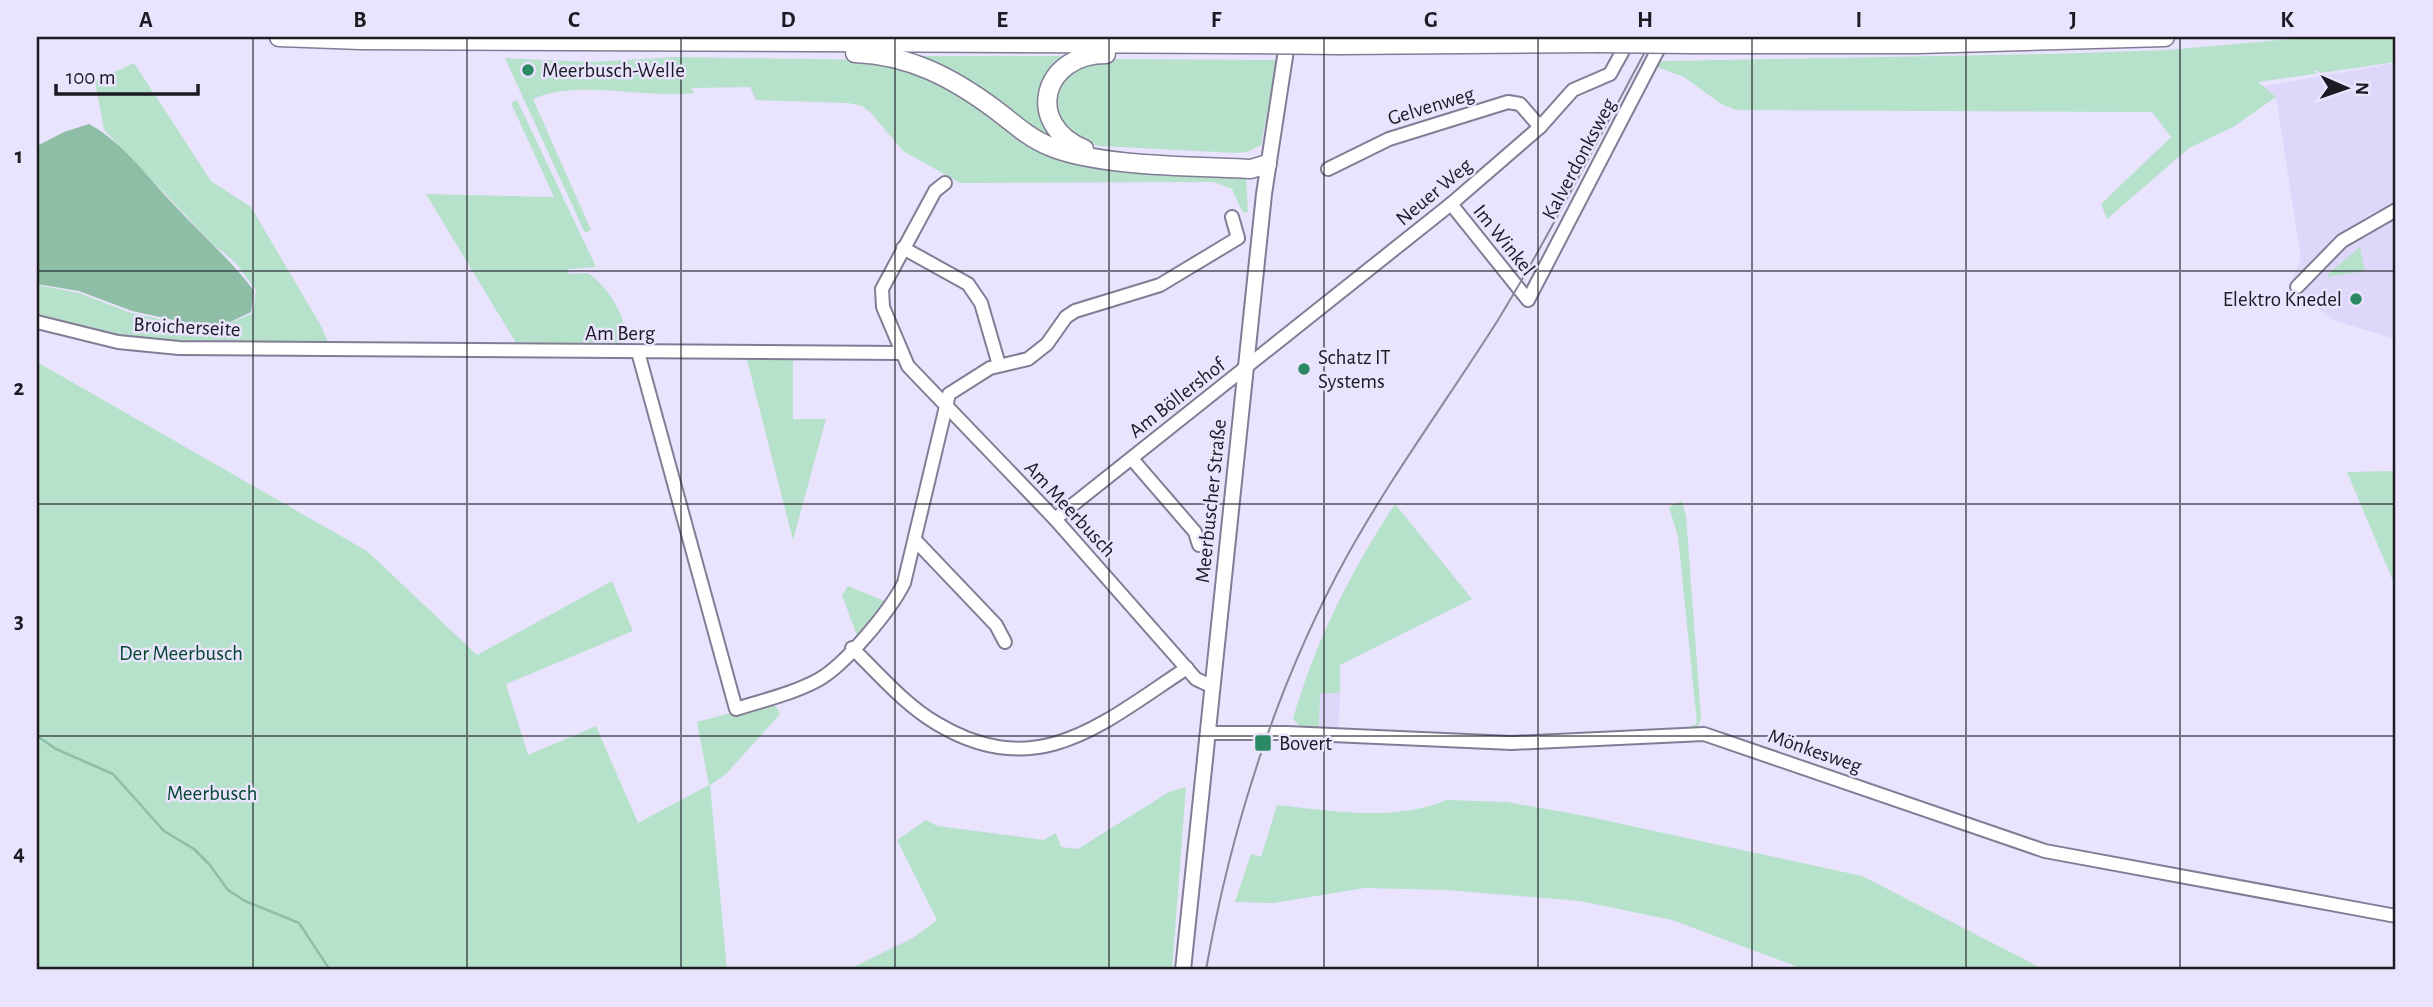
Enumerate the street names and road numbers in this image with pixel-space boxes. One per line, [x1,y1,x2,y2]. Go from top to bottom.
street label: Gelvenweg [1385,83,1478,129]
street label: Kalverdonksweg [1538,94,1620,223]
street label: Neuer Weg [1392,154,1476,230]
street label: Im Winkel [1469,201,1539,279]
street label: Broicherseite [133,314,241,340]
street label: Am Berg [585,323,656,344]
street label: Am Böllershof [1125,353,1230,442]
street label: Meerbuscher Straße [1192,418,1230,584]
street label: Am Meerbusch [1020,457,1120,561]
street label: Mönkesweg [1766,725,1865,777]

